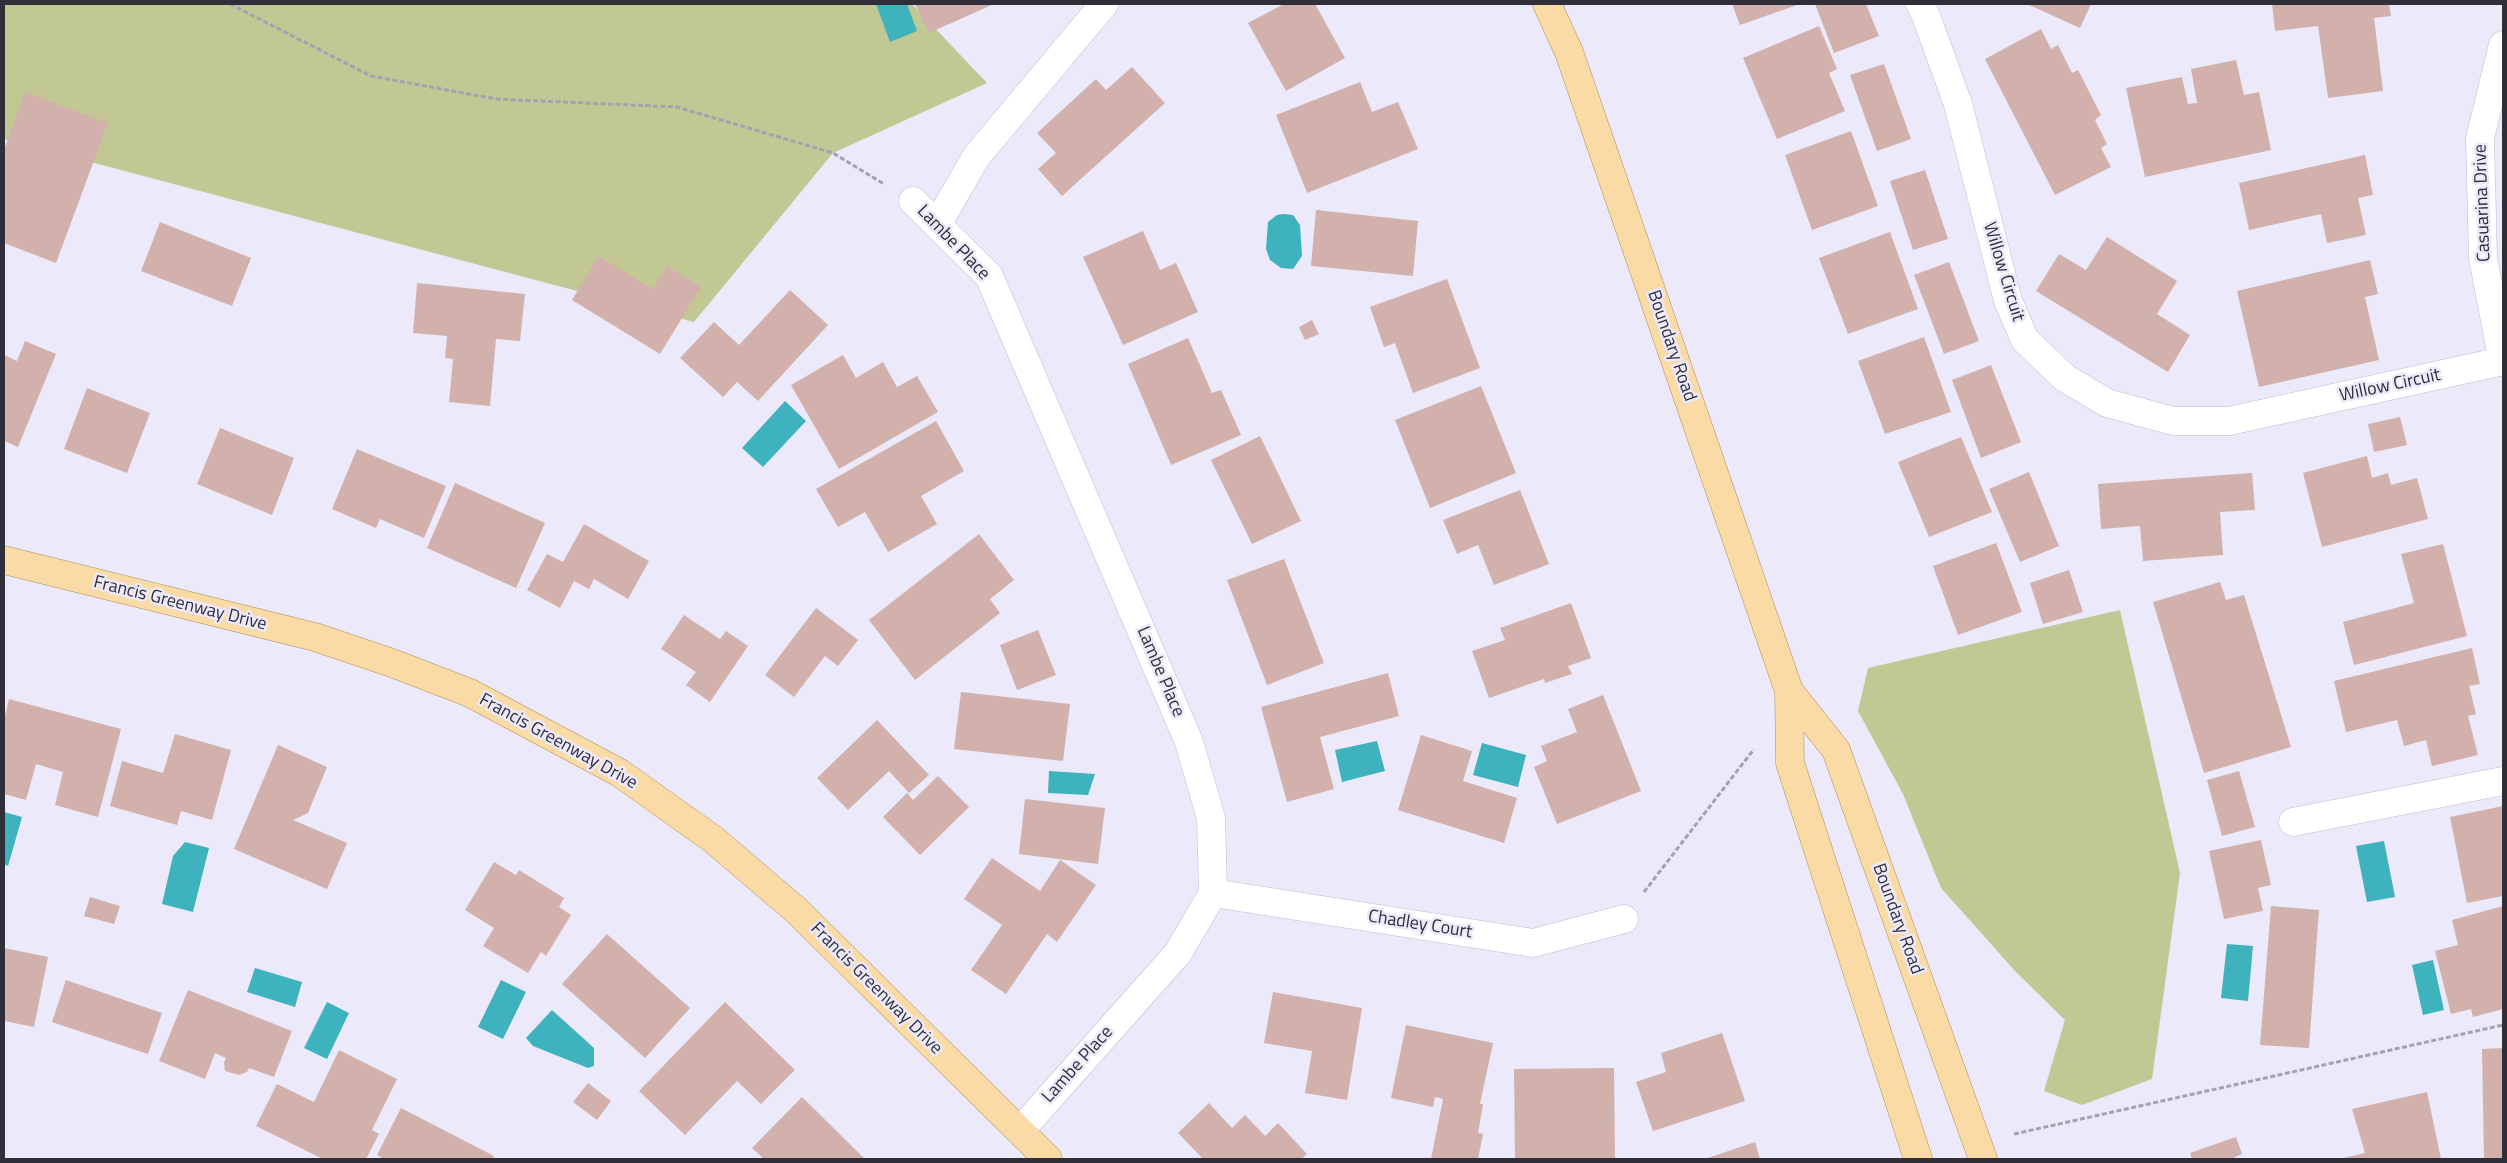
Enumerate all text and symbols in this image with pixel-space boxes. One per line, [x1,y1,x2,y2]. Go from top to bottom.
street label: Casuarina Drive [2470,144,2496,262]
street label: Lambe Place [912,201,994,285]
street label: Willow Circuit [1978,220,2028,324]
street label: Boundary Road [1642,288,1700,404]
street label: Willow Circuit [2338,365,2442,407]
street label: Francis Greenway Drive [91,572,269,636]
street label: Lambe Place [1131,624,1189,720]
street label: Francis Greenway Drive [475,690,641,794]
street label: Boundary Road [1867,861,1927,977]
street label: Chadley Court [1366,906,1474,944]
street label: Francis Greenway Drive [806,919,946,1059]
street label: Lambe Place [1038,1022,1118,1108]

